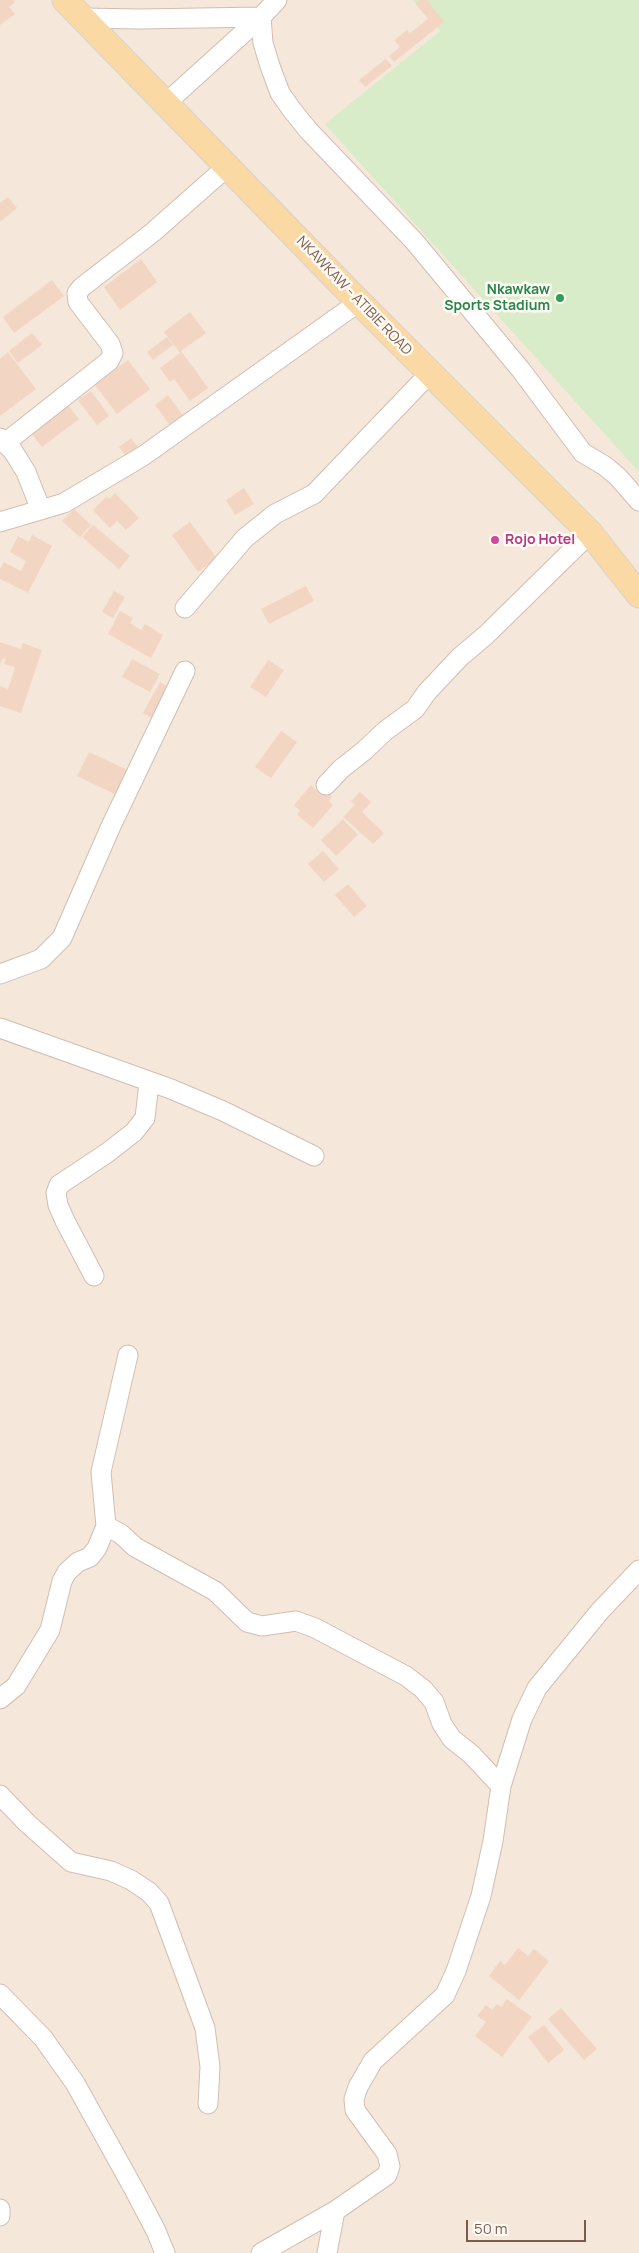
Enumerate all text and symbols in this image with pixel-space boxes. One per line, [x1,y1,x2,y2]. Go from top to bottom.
street label: NKAWKAW - ATIBIE ROAD [293,233,415,359]
place label: Nkawkaw Sports Stadium [444,282,550,314]
marker: Nkawkaw Sports Stadium [554,292,566,304]
place label: Rojo Hotel [505,532,575,548]
marker: Rojo Hotel [489,534,501,546]
scale bar [469,2210,589,2242]
text: 50 m [474,2218,508,2239]

